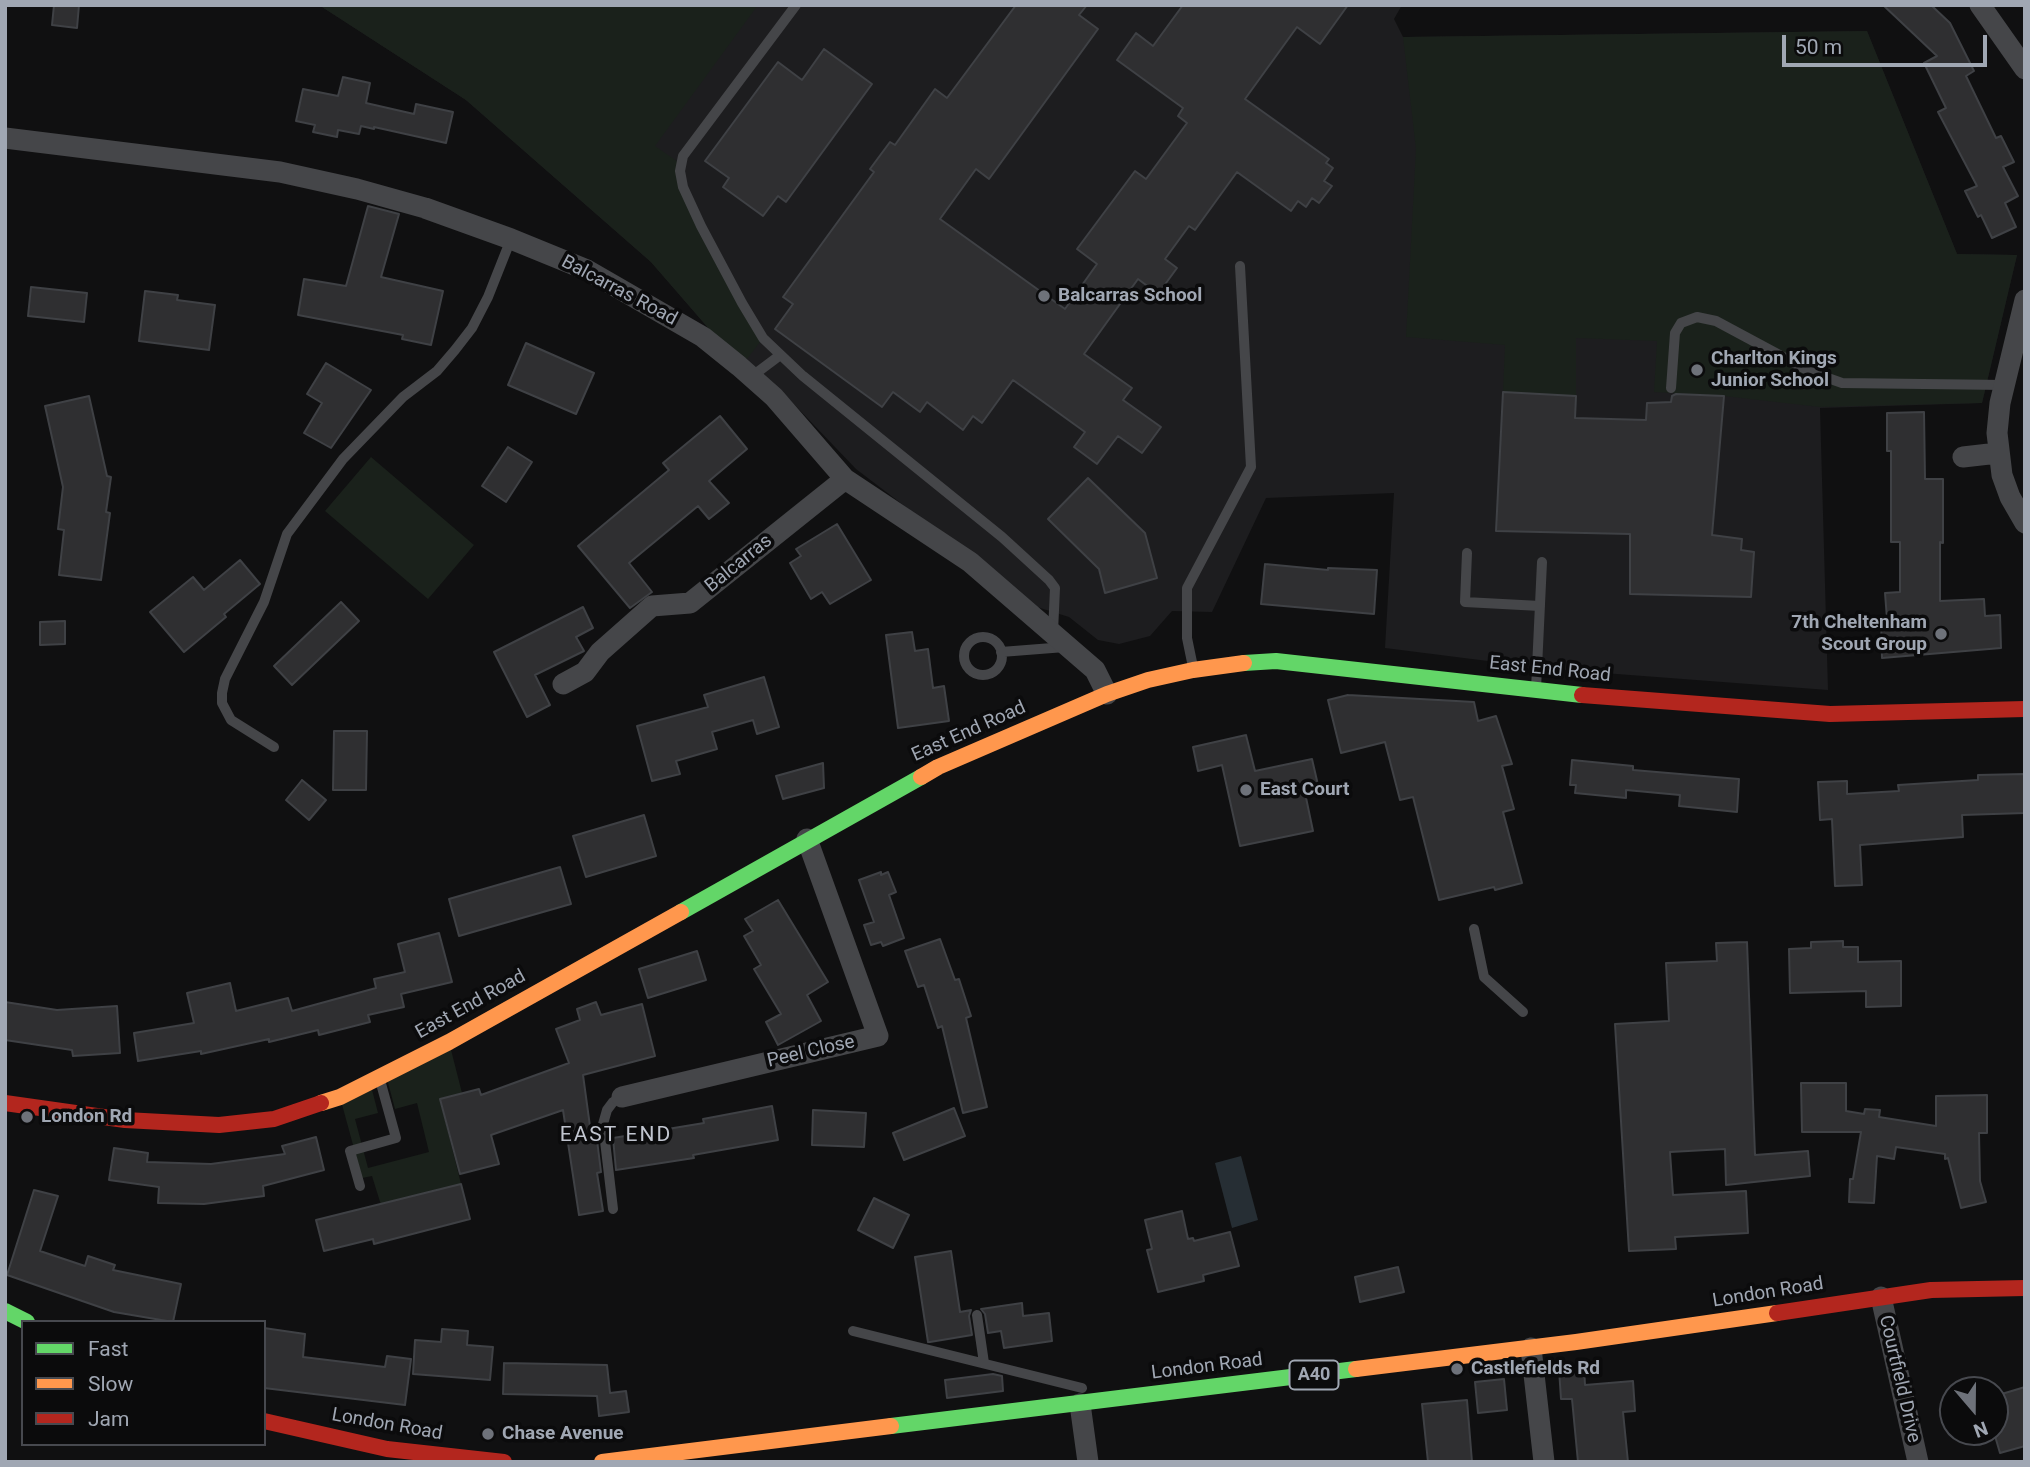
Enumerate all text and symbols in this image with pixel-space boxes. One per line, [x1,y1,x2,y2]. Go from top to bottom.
scale bar [1785,21,1990,65]
text: 50 m [1795,35,1842,59]
street label: Balcarras Road [557,251,681,331]
place label: Balcarras School [1058,285,1202,307]
marker: Balcarras School [1036,288,1052,304]
place label: Charlton Kings Junior School [1711,348,1837,392]
marker: Charlton Kings Junior School [1689,362,1705,378]
street label: Balcarras [701,530,777,598]
place label: 7th Cheltenham Scout Group [1791,612,1927,656]
marker: 7th Cheltenham Scout Group [1933,626,1949,642]
street label: East End Road [1488,652,1612,688]
street label: East End Road [909,697,1029,767]
place label: East Court [1260,779,1349,801]
marker: East Court [1238,782,1254,798]
street label: East End Road [412,965,530,1045]
street label: Peel Close [765,1031,857,1073]
place label: London Rd [41,1106,132,1128]
marker: London Rd [19,1109,35,1125]
district label: EAST END [561,1123,671,1149]
street label: London Road [1711,1273,1825,1313]
street label: Courtfield Drive [1873,1313,1925,1445]
legend [21,1320,266,1446]
text: Fast [88,1337,128,1361]
street label: London Road [1150,1349,1264,1385]
place label: Castlefields Rd [1471,1358,1600,1380]
road number: A40 [1290,1360,1338,1390]
marker: Castlefields Rd [1449,1361,1465,1377]
text: Slow [88,1372,133,1396]
north arrow [1939,1376,2009,1446]
street label: London Road [330,1404,444,1446]
text: Jam [88,1407,129,1431]
text: N [1970,1416,1991,1442]
place label: Chase Avenue [502,1423,624,1445]
marker: Chase Avenue [480,1426,496,1442]

